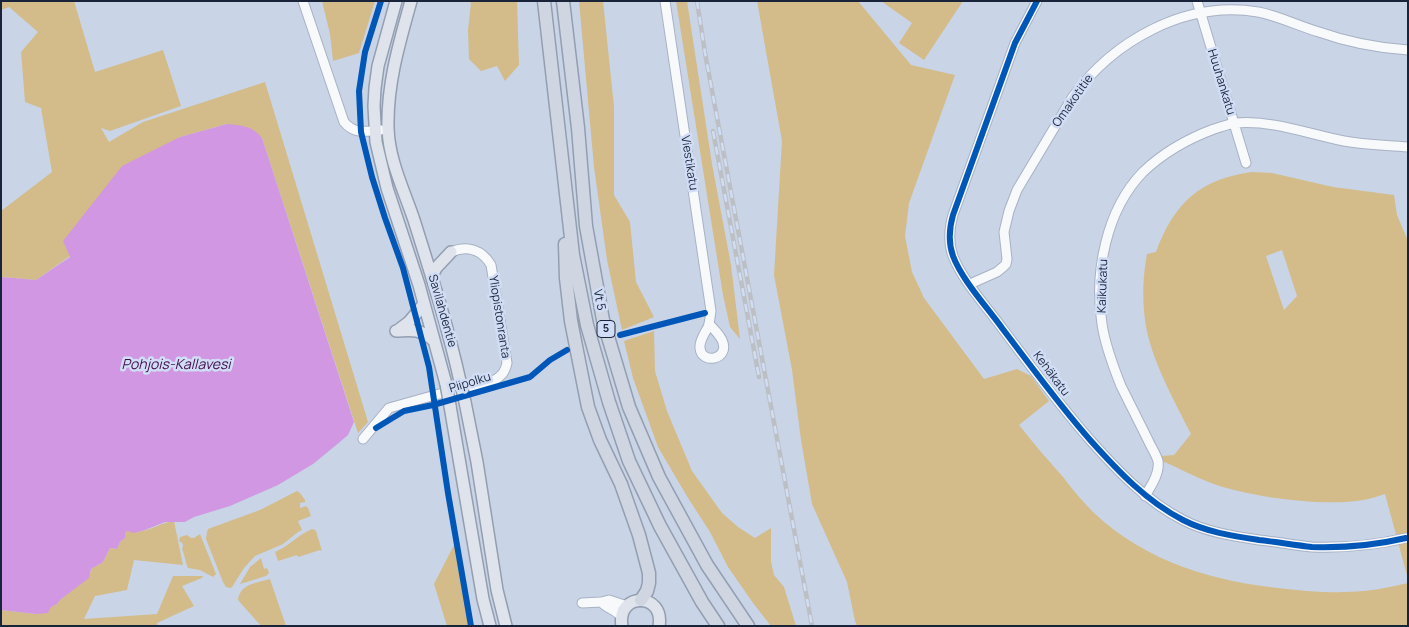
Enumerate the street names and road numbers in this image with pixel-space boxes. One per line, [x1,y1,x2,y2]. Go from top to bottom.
street label: Huuhankatu [1204,47,1238,117]
street label: Omakotitie [1050,72,1096,130]
street label: Viestikatu [678,135,700,191]
street label: Kaikukatu [1095,259,1111,313]
street label: Savilahdentie [425,273,459,349]
street label: Yliopistonranta [485,275,513,359]
street label: Vt 5 [590,288,608,312]
road number: 5 [597,320,615,338]
street label: Kehäkatu [1030,349,1072,399]
street label: Piipolku [447,370,493,396]

